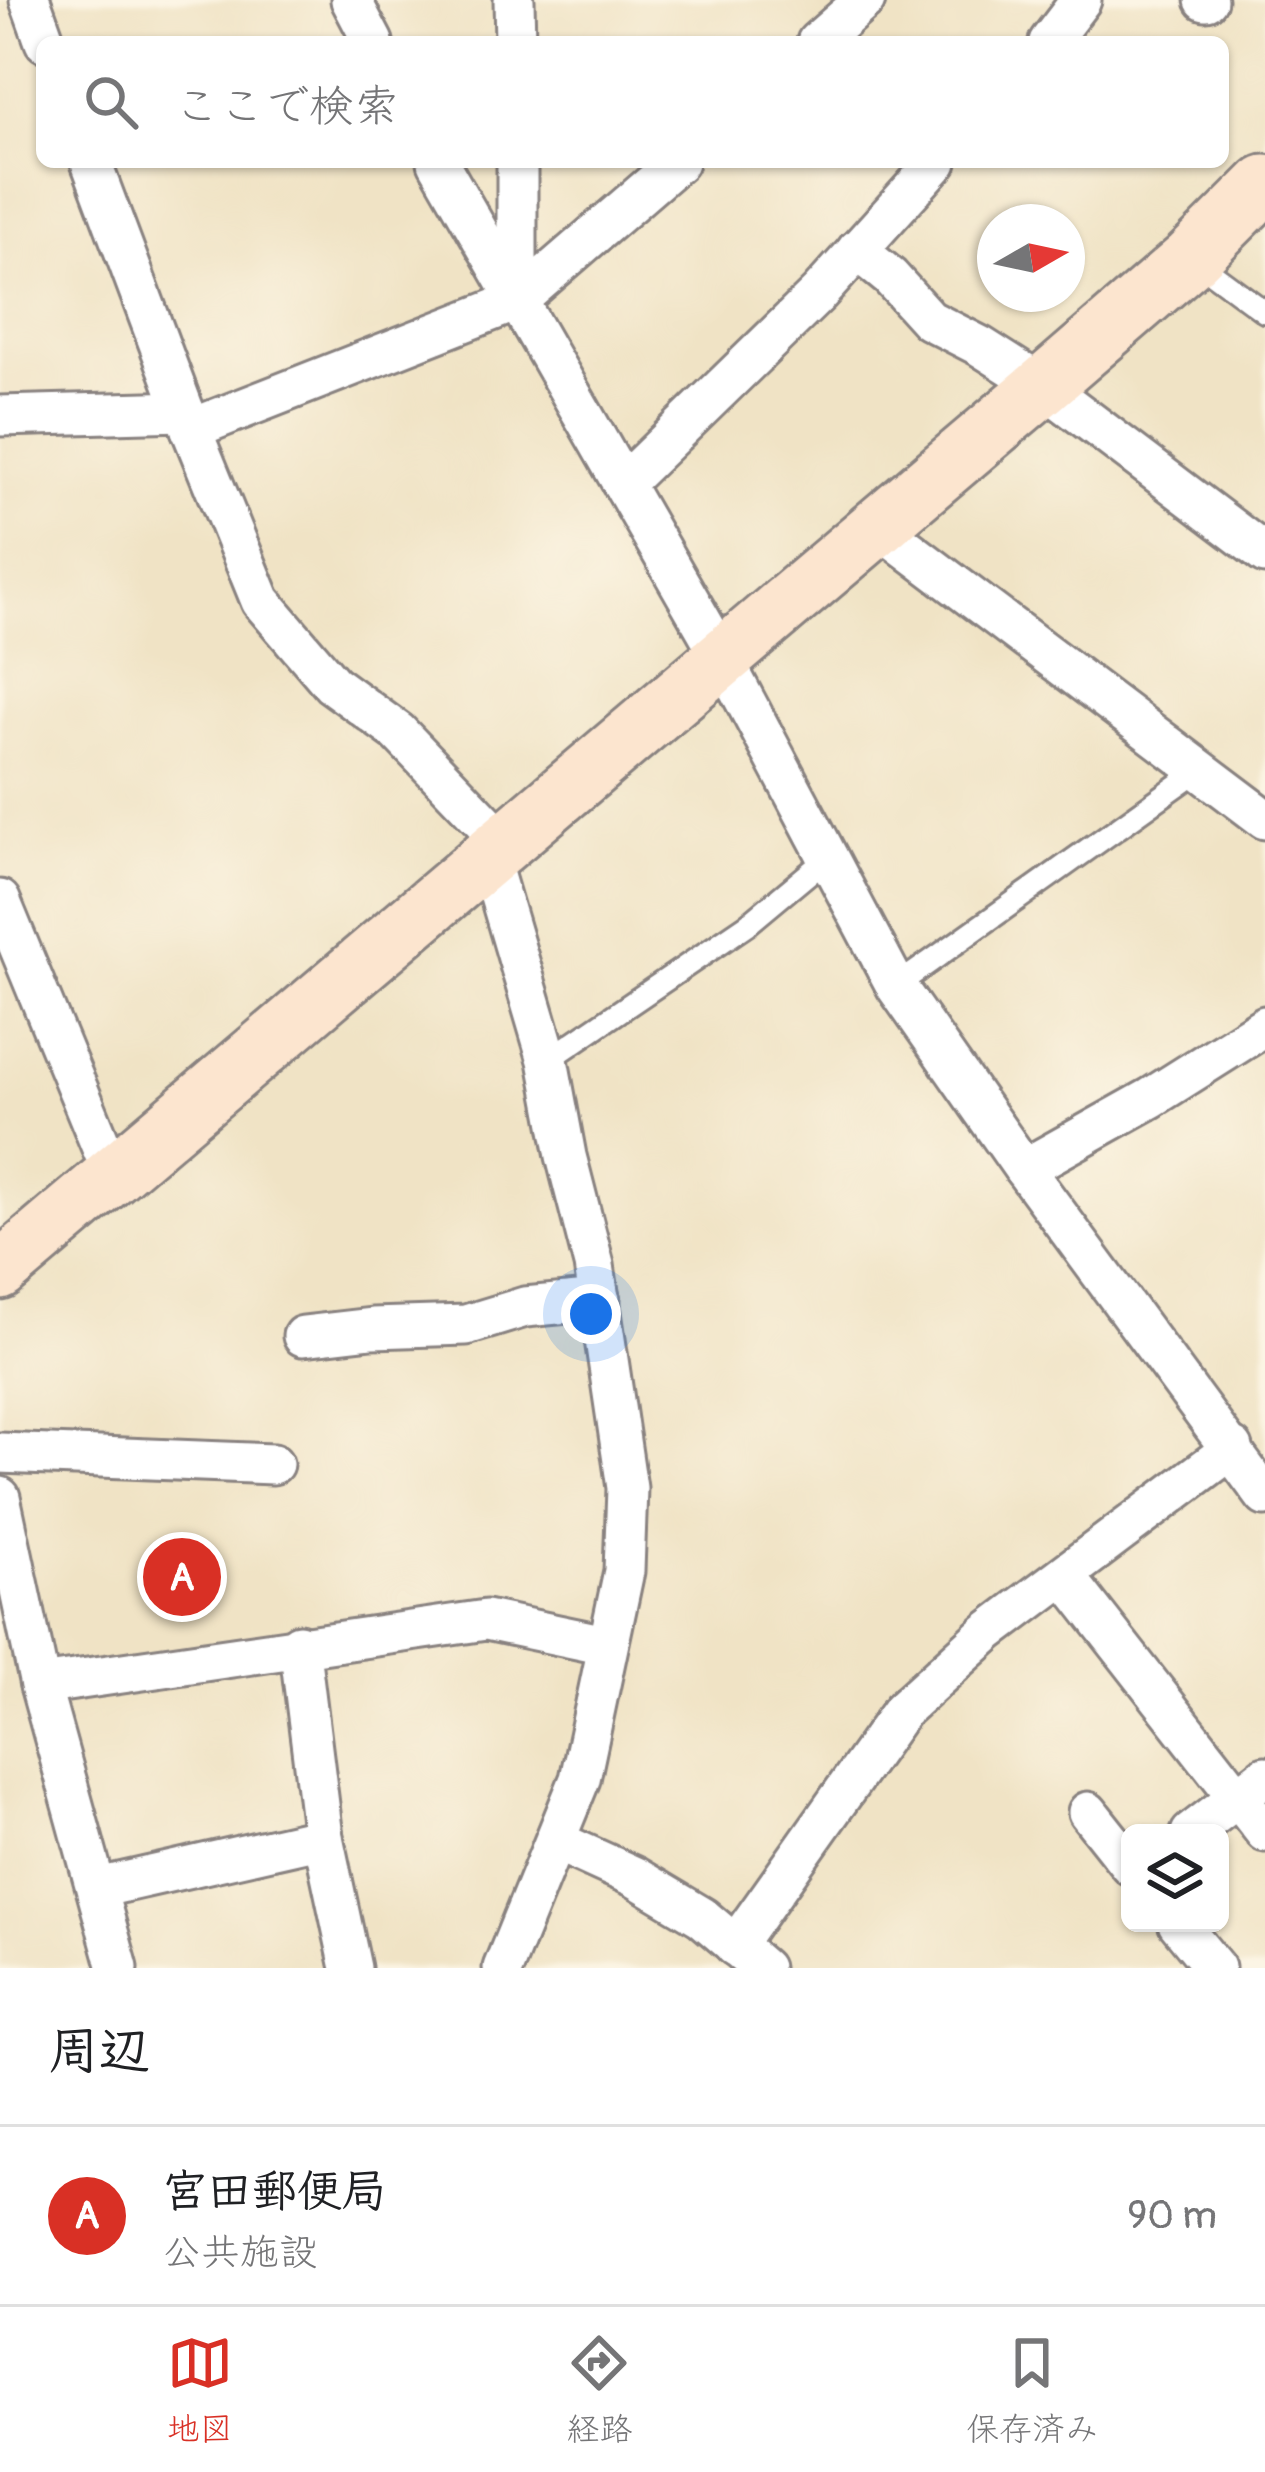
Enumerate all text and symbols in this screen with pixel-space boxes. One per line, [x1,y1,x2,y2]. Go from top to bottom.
search box [36,36,1229,168]
icon: search [78,69,144,135]
text: ここで検索 [174,79,399,135]
north arrow [977,204,1085,312]
your location [561,1284,621,1344]
pin: A [143,1532,221,1622]
map controls [1121,1824,1229,1932]
button: layers [1121,1824,1229,1932]
text: 周辺 [48,2020,150,2084]
text: 宮田郵便局 [162,2164,387,2220]
text: A [74,2191,100,2240]
text: 90 m [1127,2191,1217,2240]
text: 公共施設 [162,2228,318,2277]
tab: 地図 [167,2330,233,2450]
tab: 経路 [566,2330,632,2450]
tab: 保存済み [966,2330,1098,2450]

